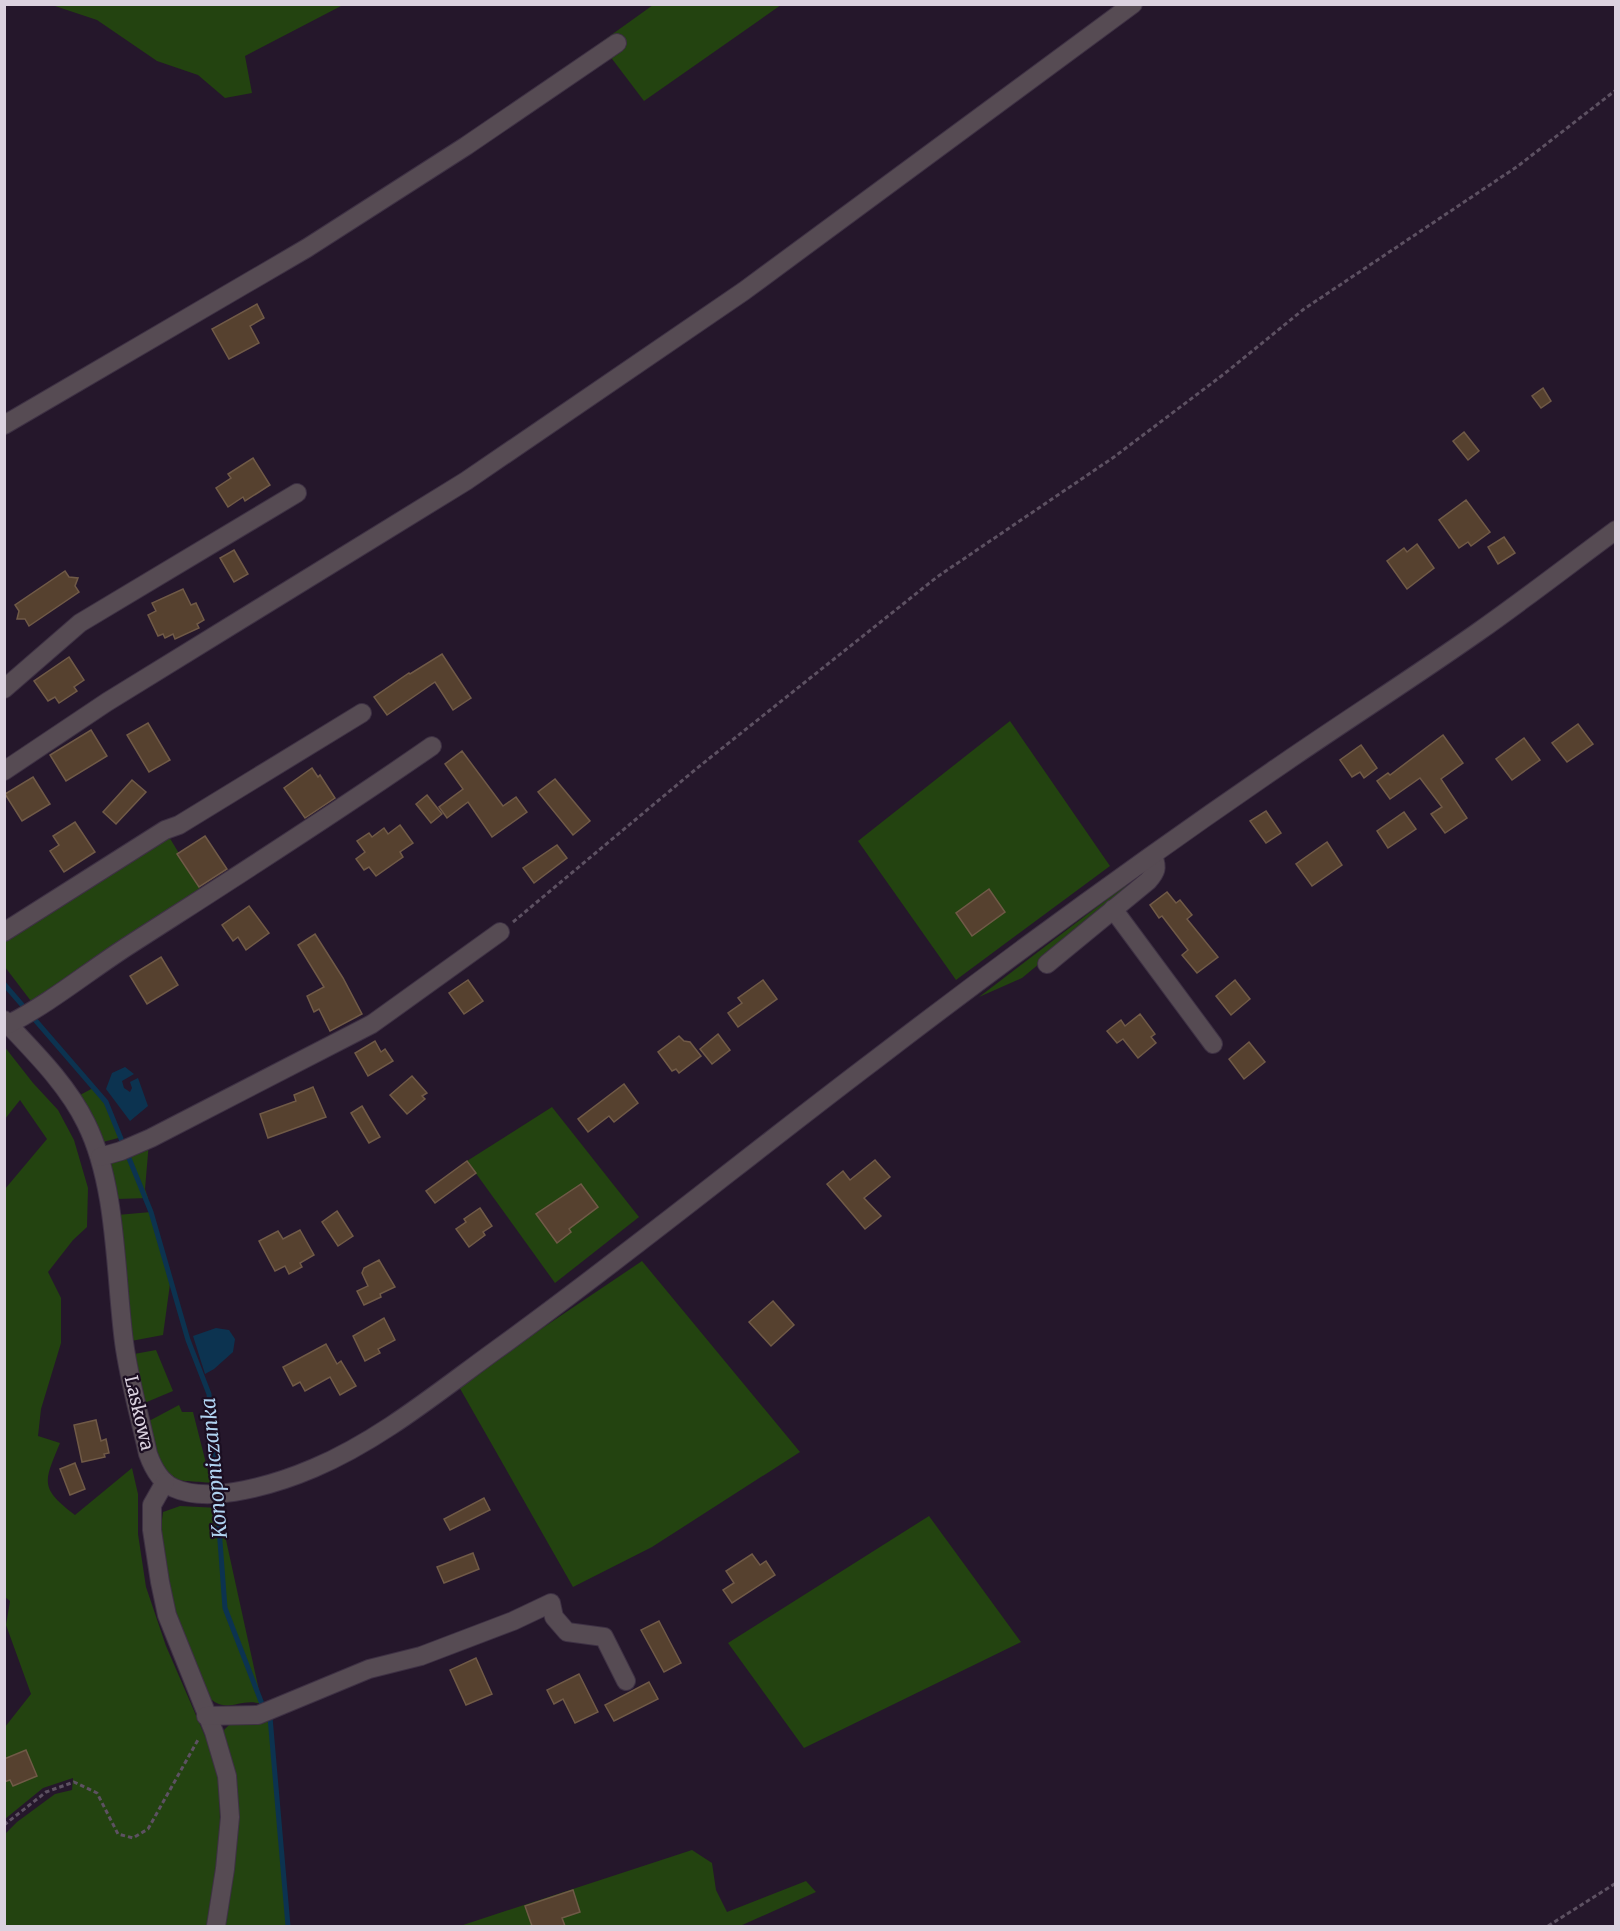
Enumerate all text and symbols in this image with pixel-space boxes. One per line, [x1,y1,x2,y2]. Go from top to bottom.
street label: Laskowa [120,1373,159,1453]
water label: Konopniczanka [195,1397,232,1540]

